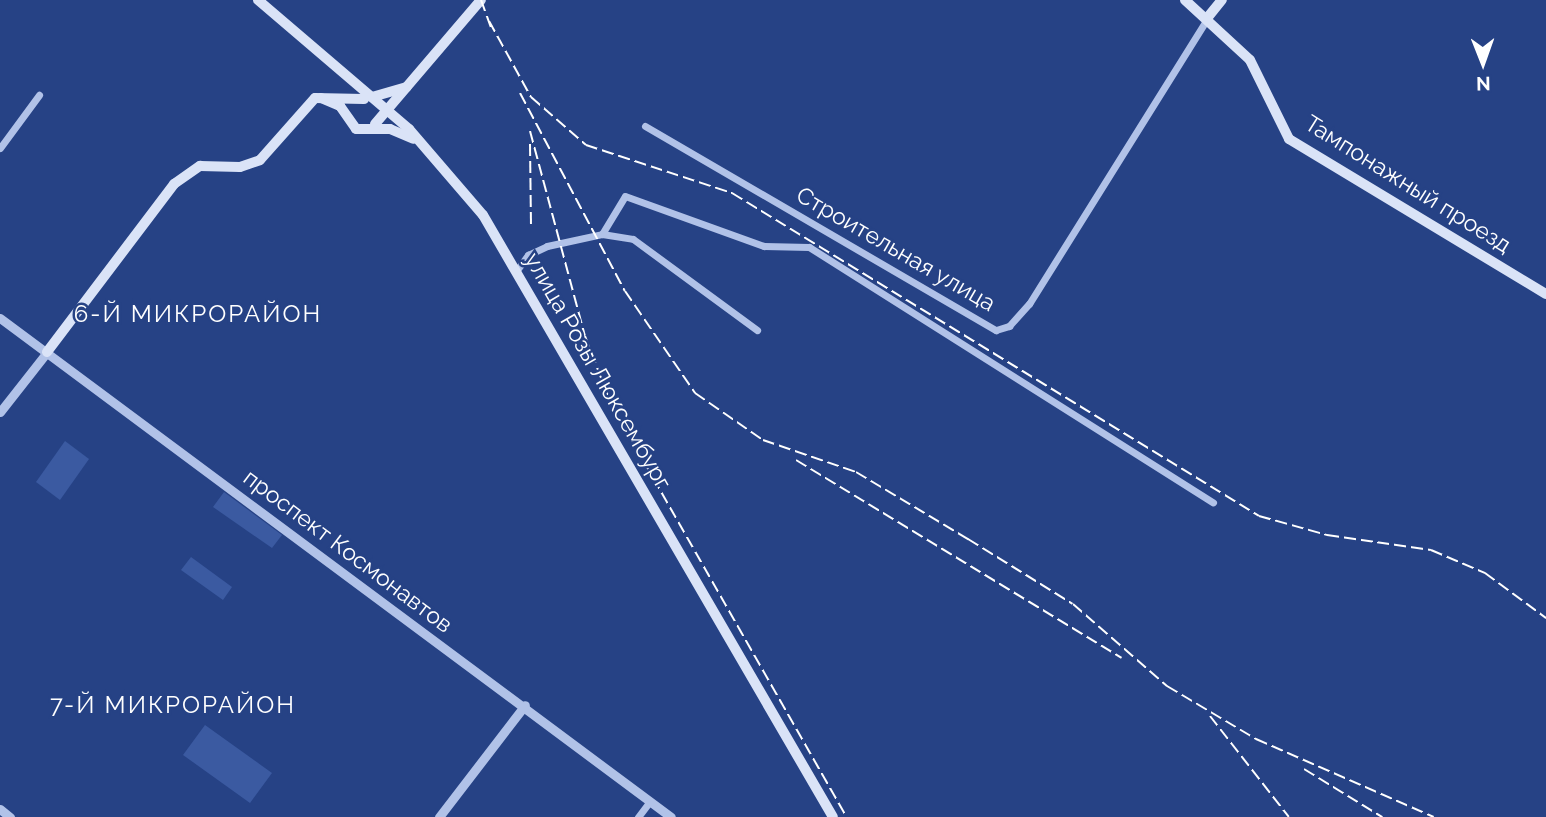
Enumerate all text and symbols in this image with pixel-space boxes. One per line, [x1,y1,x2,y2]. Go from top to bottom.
north arrow [1448,28,1518,98]
text: N [1476,73,1491,95]
street label: Тампонажный проезд [1300,109,1516,259]
street label: Строительная улица [791,181,1001,317]
street label: улица Розы Люксембург [519,248,677,494]
district label: 6-Й МИКРОРАЙОН [76,300,320,328]
street label: проспект Космонавтов [238,464,458,638]
district label: 7-Й МИКРОРАЙОН [52,691,294,719]

